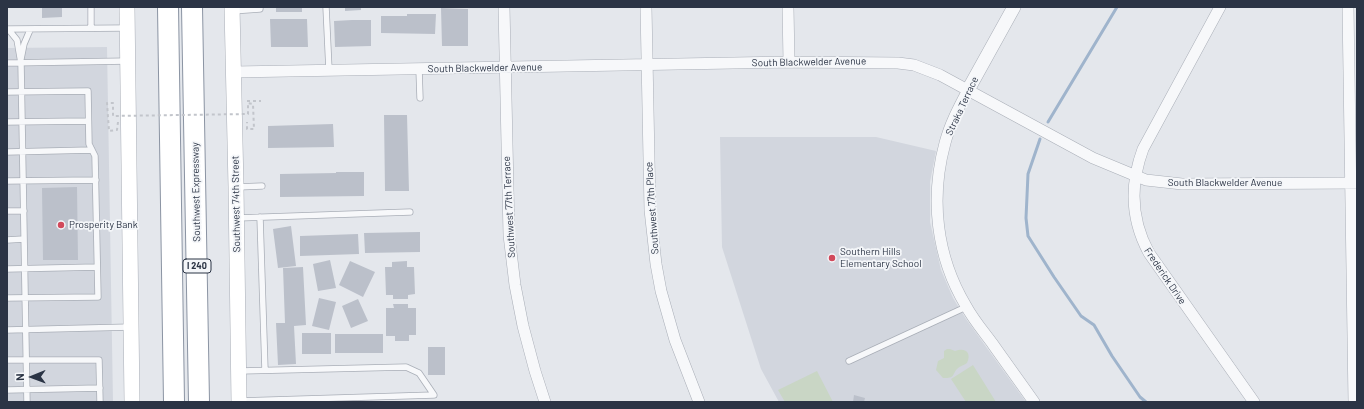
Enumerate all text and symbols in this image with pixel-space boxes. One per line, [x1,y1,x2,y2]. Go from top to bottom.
street label: South Blackwelder Avenue [752,55,866,69]
street label: South Blackwelder Avenue [428,61,542,75]
street label: Straka Terrace [943,75,981,137]
street label: Southwest Expressway [189,142,203,242]
street label: Southwest 74th Street [229,155,243,253]
street label: Southwest 77th Terrace [500,156,518,258]
street label: Southwest 77th Place [643,161,661,255]
street label: South Blackwelder Avenue [1168,177,1282,189]
place label: Prosperity Bank [69,219,138,231]
marker: Prosperity Bank [56,220,66,230]
street label: Frederick Drive [1142,245,1188,307]
place label: Southern Hills Elementary School [840,246,921,270]
marker: Southern Hills Elementary School [827,253,837,263]
road number: I 240 [183,259,211,273]
north arrow [12,357,52,397]
text: N [13,373,26,381]

